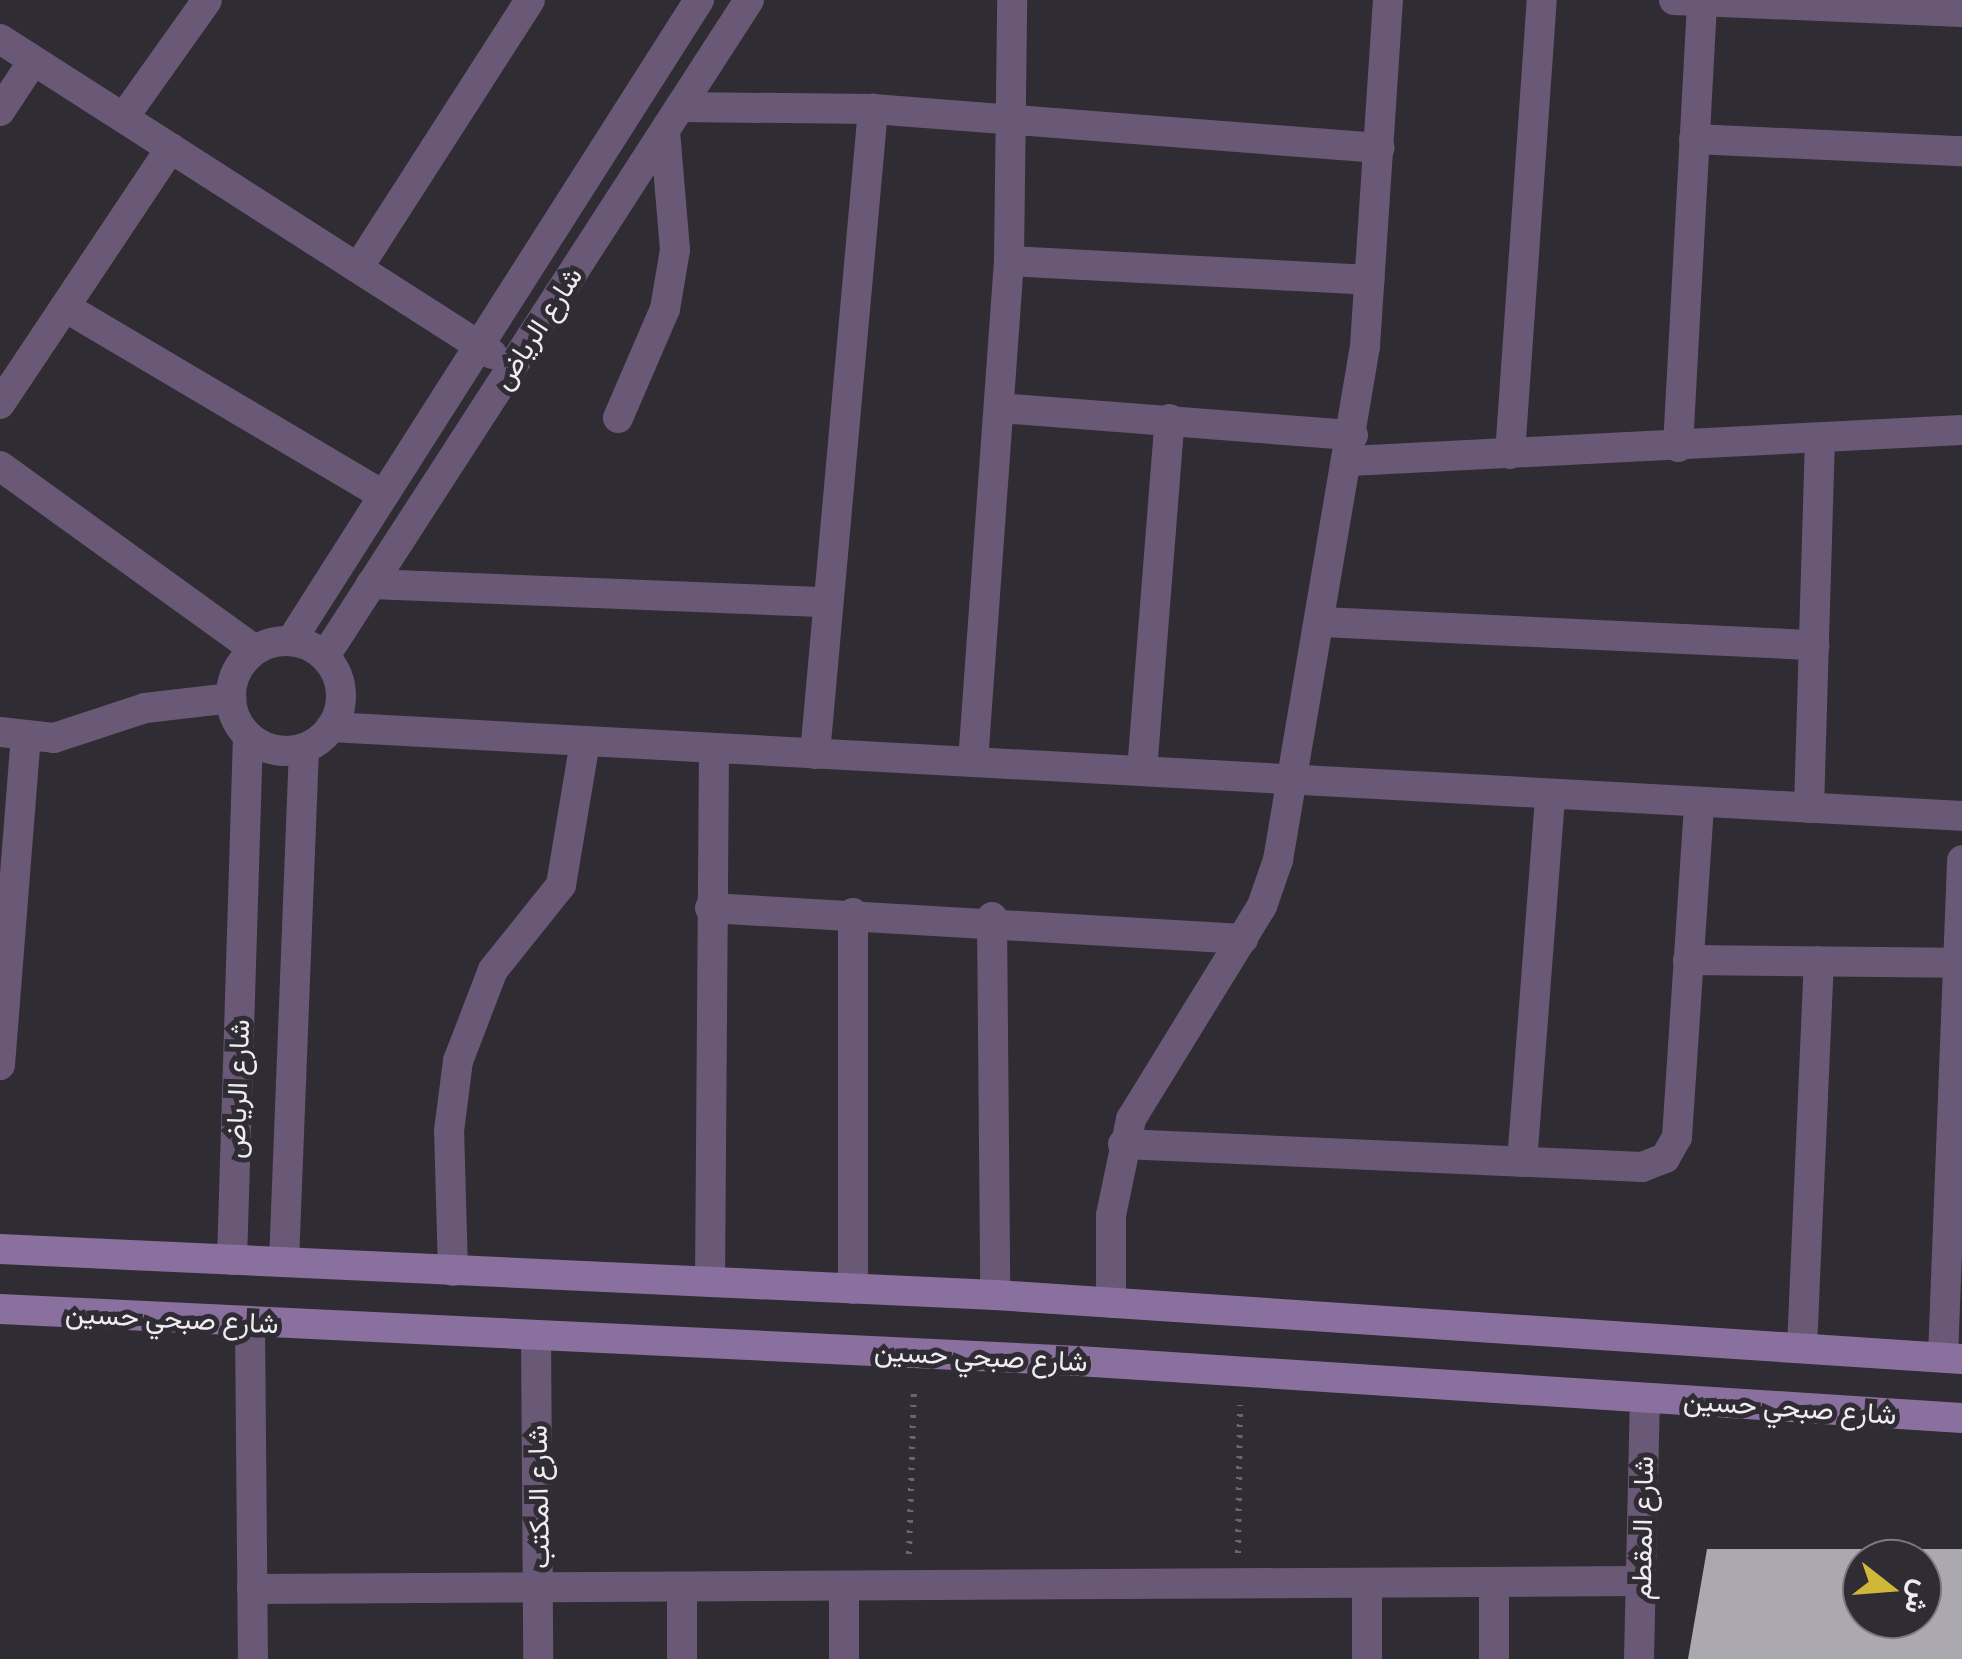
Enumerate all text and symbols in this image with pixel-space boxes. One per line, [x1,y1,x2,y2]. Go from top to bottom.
street label: شارع الرياض [485,260,589,396]
street label: شارع الرياض [218,1019,256,1159]
street label: شارع صبحي حسين [64,1296,280,1340]
street label: شارع صبحي حسين [873,1334,1089,1378]
street label: شارع صبحي حسين [1682,1383,1898,1431]
street label: شارع المكتب [520,1425,556,1569]
street label: شارع المقطم [1624,1456,1660,1600]
north arrow [1842,1539,1942,1639]
text: ش [1897,1576,1942,1619]

